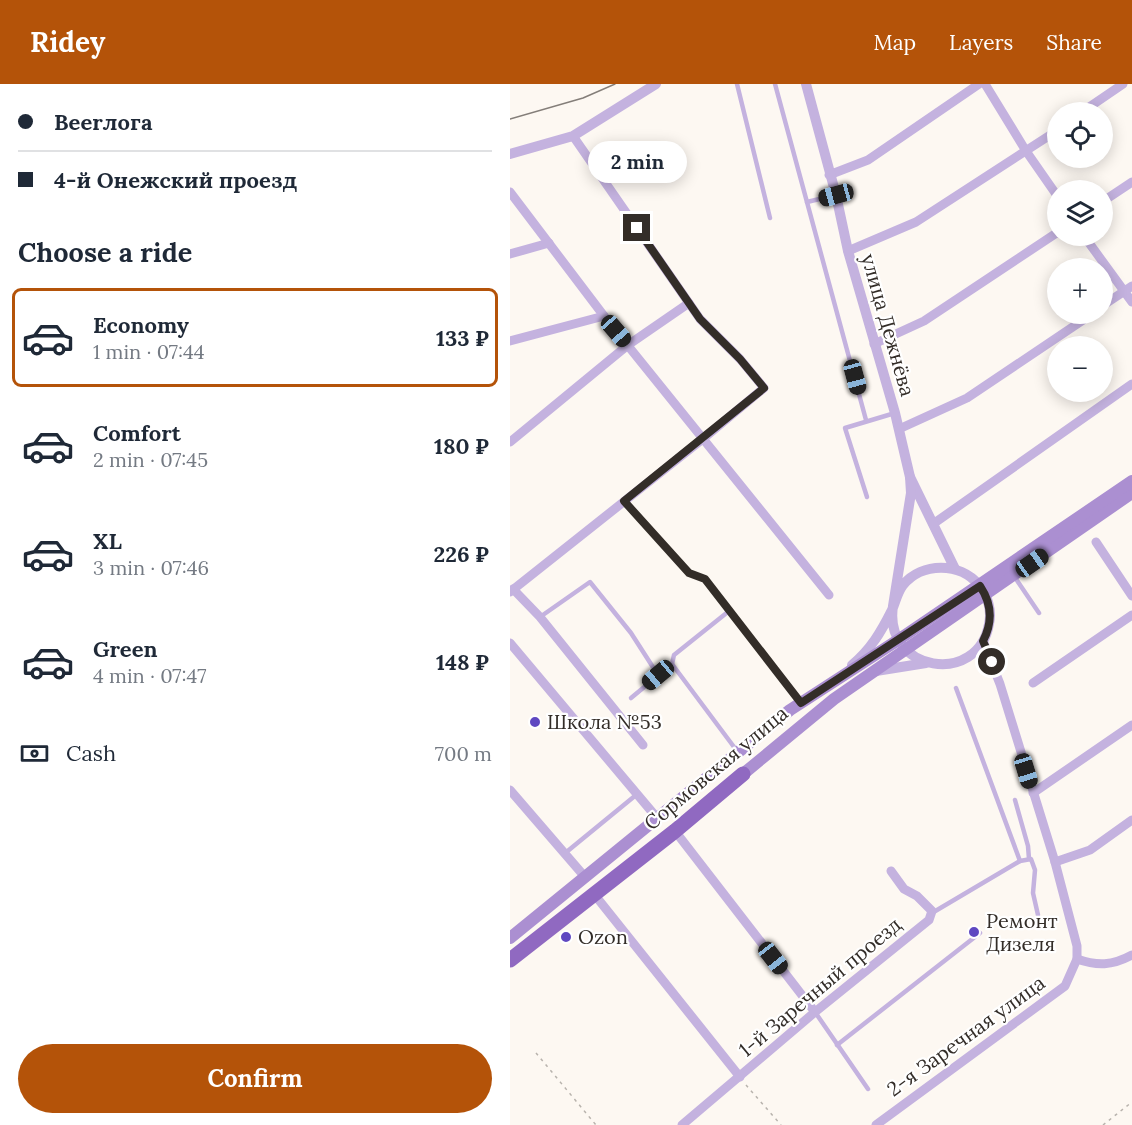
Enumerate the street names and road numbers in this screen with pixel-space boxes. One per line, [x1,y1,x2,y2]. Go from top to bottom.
street label: улица Дежнёва [856,251,921,399]
street label: Сормовская улица [639,700,793,835]
street label: 1-й Заречный проезд [734,911,906,1062]
street label: 2-я Заречная улица [882,970,1050,1101]

